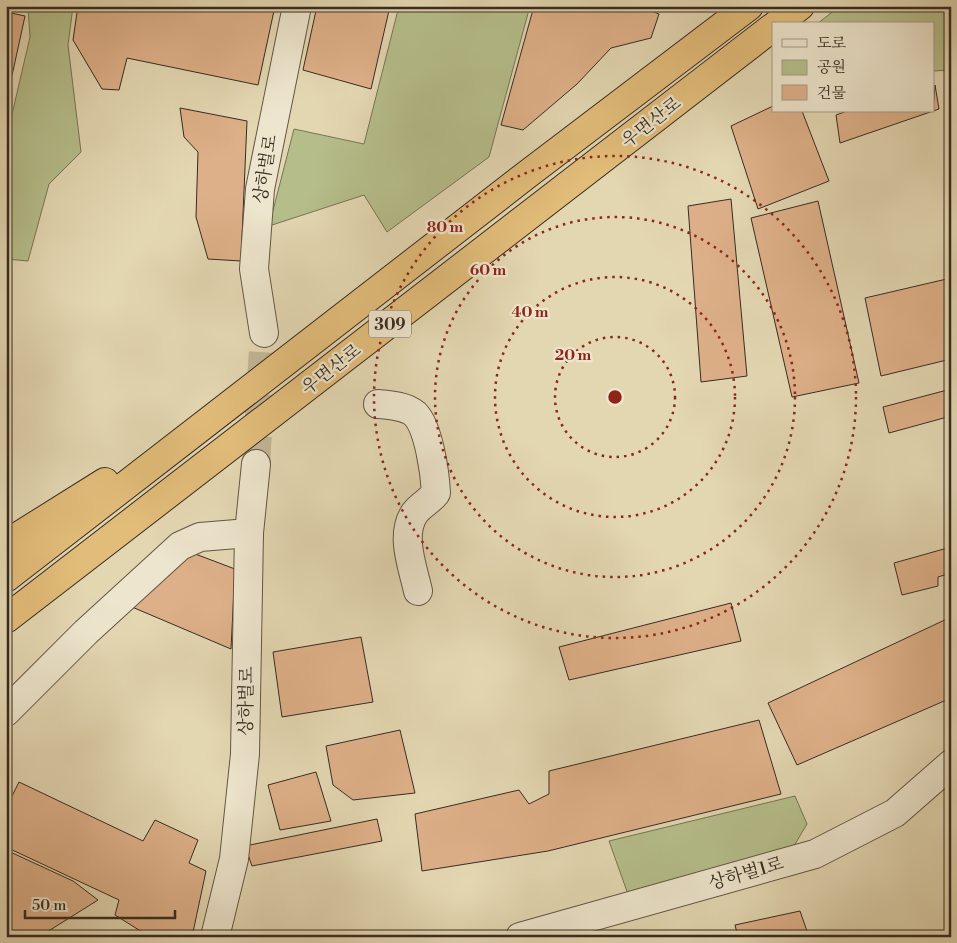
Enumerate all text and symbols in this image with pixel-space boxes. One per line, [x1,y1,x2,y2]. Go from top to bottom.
legend [772,22,934,112]
text: 도로 [817,34,846,53]
text: 공원 [817,58,846,77]
text: 건물 [817,84,846,103]
street label: 우면산로 [617,92,686,153]
street label: 상하벌로 [249,133,282,205]
text: 80 m [427,218,464,237]
text: 60 m [470,261,507,280]
text: 40 m [511,303,549,322]
road number: 309 [369,310,411,338]
street label: 우면산로 [297,339,366,400]
text: 20 m [555,346,592,365]
centre of rings [606,388,624,406]
street label: 상하벌로 [234,666,259,736]
street label: 상하벌1로 [706,852,786,895]
scale bar [25,888,175,920]
text: 50 m [32,896,66,915]

